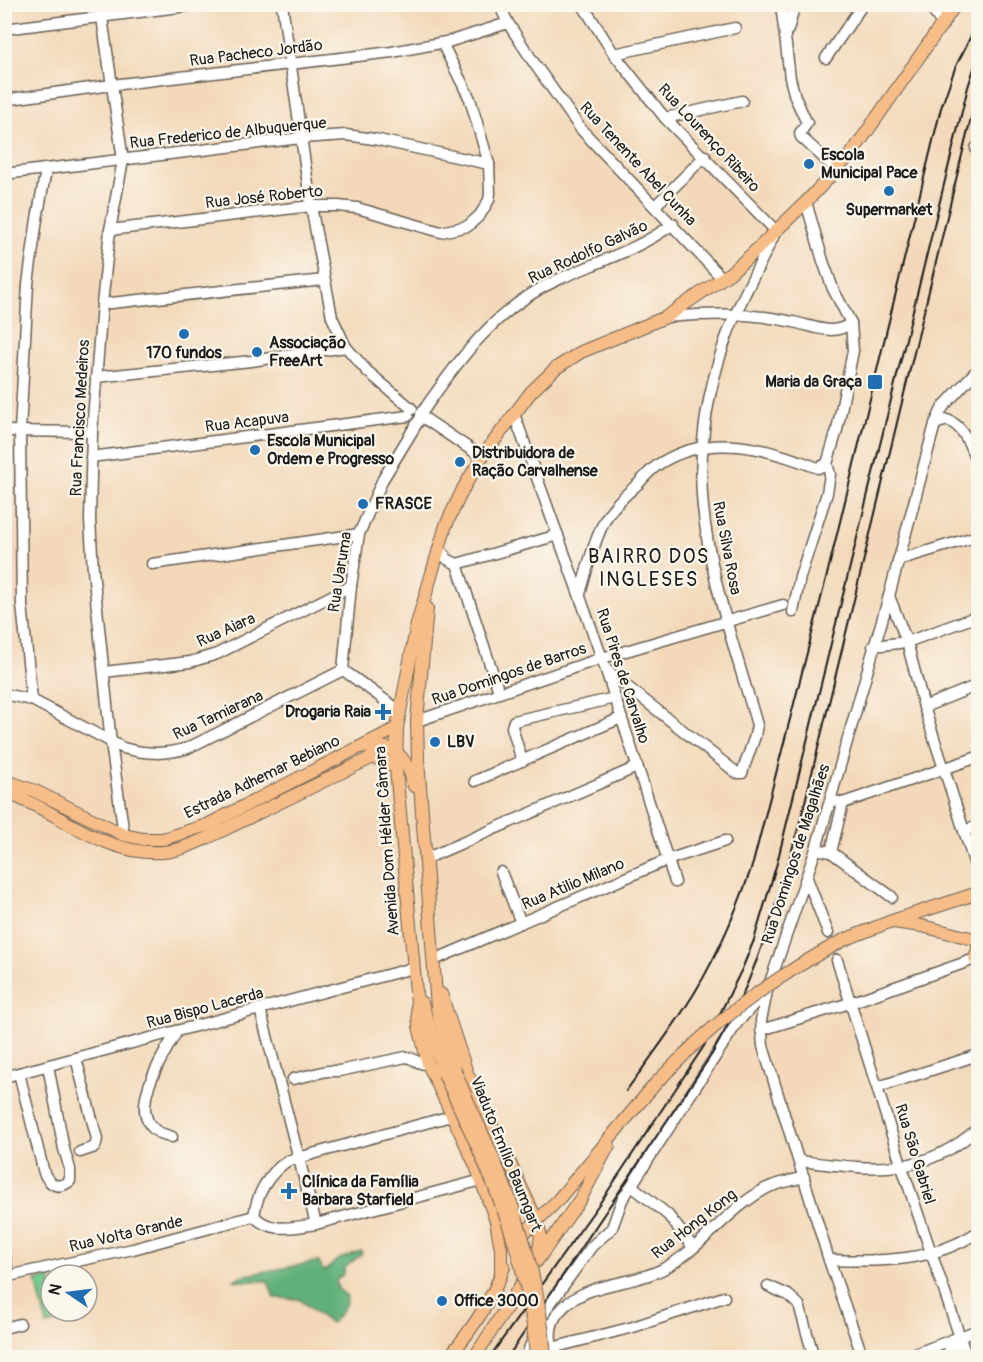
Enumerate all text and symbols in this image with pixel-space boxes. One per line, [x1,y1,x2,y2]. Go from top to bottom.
street label: Rua Pacheco Jordão [188,35,324,71]
street label: Rua Lourenço Ribeiro [654,80,765,197]
street label: Rua Tenente Abel Cunha [575,98,701,230]
street label: Rua Frederico de Albuquerque [129,113,328,153]
place label: Escola Municipal Pace [821,145,918,183]
marker: Escola Municipal Pace [802,157,816,171]
street label: Rua José Roberto [204,181,324,213]
marker: Supermarket [882,184,896,198]
place label: Supermarket [846,200,933,220]
street label: Rua Rodolfo Galvão [525,215,651,288]
marker: 170 fundos [177,327,191,341]
place label: Associação FreeArt [269,333,346,371]
street label: Rua Francisco Medeiros [66,339,94,497]
place label: 170 fundos [146,343,223,363]
marker: Associação FreeArt [250,345,264,359]
place label: Maria da Graça [765,372,863,392]
marker: Maria da Graça [866,373,884,391]
street label: Rua Acapuva [204,407,290,437]
place label: Escola Municipal Ordem e Progresso [267,431,394,469]
marker: Escola Municipal Ordem e Progresso [248,443,262,457]
place label: Distribuidora de Ração Carvalhense [472,443,599,481]
marker: Distribuidora de Ração Carvalhense [453,455,467,469]
place label: FRASCE [375,494,432,514]
marker: FRASCE [356,497,370,511]
street label: Rua Silva Rosa [708,500,746,596]
street label: Rua Uaruma [324,530,356,614]
district label: BAIRRO DOS INGLESES [588,544,710,592]
street label: Rua Pires de Carvalho [592,606,654,746]
street label: Rua Aiara [194,608,258,652]
street label: Rua Domingos de Barros [429,638,589,710]
street label: Rua Tamiarana [170,685,266,745]
place label: Drogaria Raia [285,702,372,722]
marker: Drogaria Raia [376,705,390,719]
street label: Estrada Adhemar Bebiano [181,730,343,823]
place label: LBV [447,732,475,752]
marker: LBV [428,735,442,749]
street label: Avenida Dom Hélder Câmara [370,745,404,937]
street label: Rua Domingos de Magalhães [757,762,835,946]
street label: Rua Atilio Milano [519,853,628,915]
street label: Rua Bispo Lacerda [144,983,266,1033]
street label: Viaduto Emílio Baumgart [466,1073,546,1235]
street label: Rua São Gabriel [890,1101,940,1207]
place label: Clínica da Família Barbara Starfield [302,1172,419,1210]
marker: Clínica da Família Barbara Starfield [280,1182,298,1200]
street label: Rua Hong Kong [647,1185,741,1263]
street label: Rua Volta Grande [67,1211,185,1257]
north arrow [39,1263,99,1323]
text: N [44,1282,66,1297]
place label: Office 3000 [454,1291,539,1311]
marker: Office 3000 [435,1294,449,1308]

